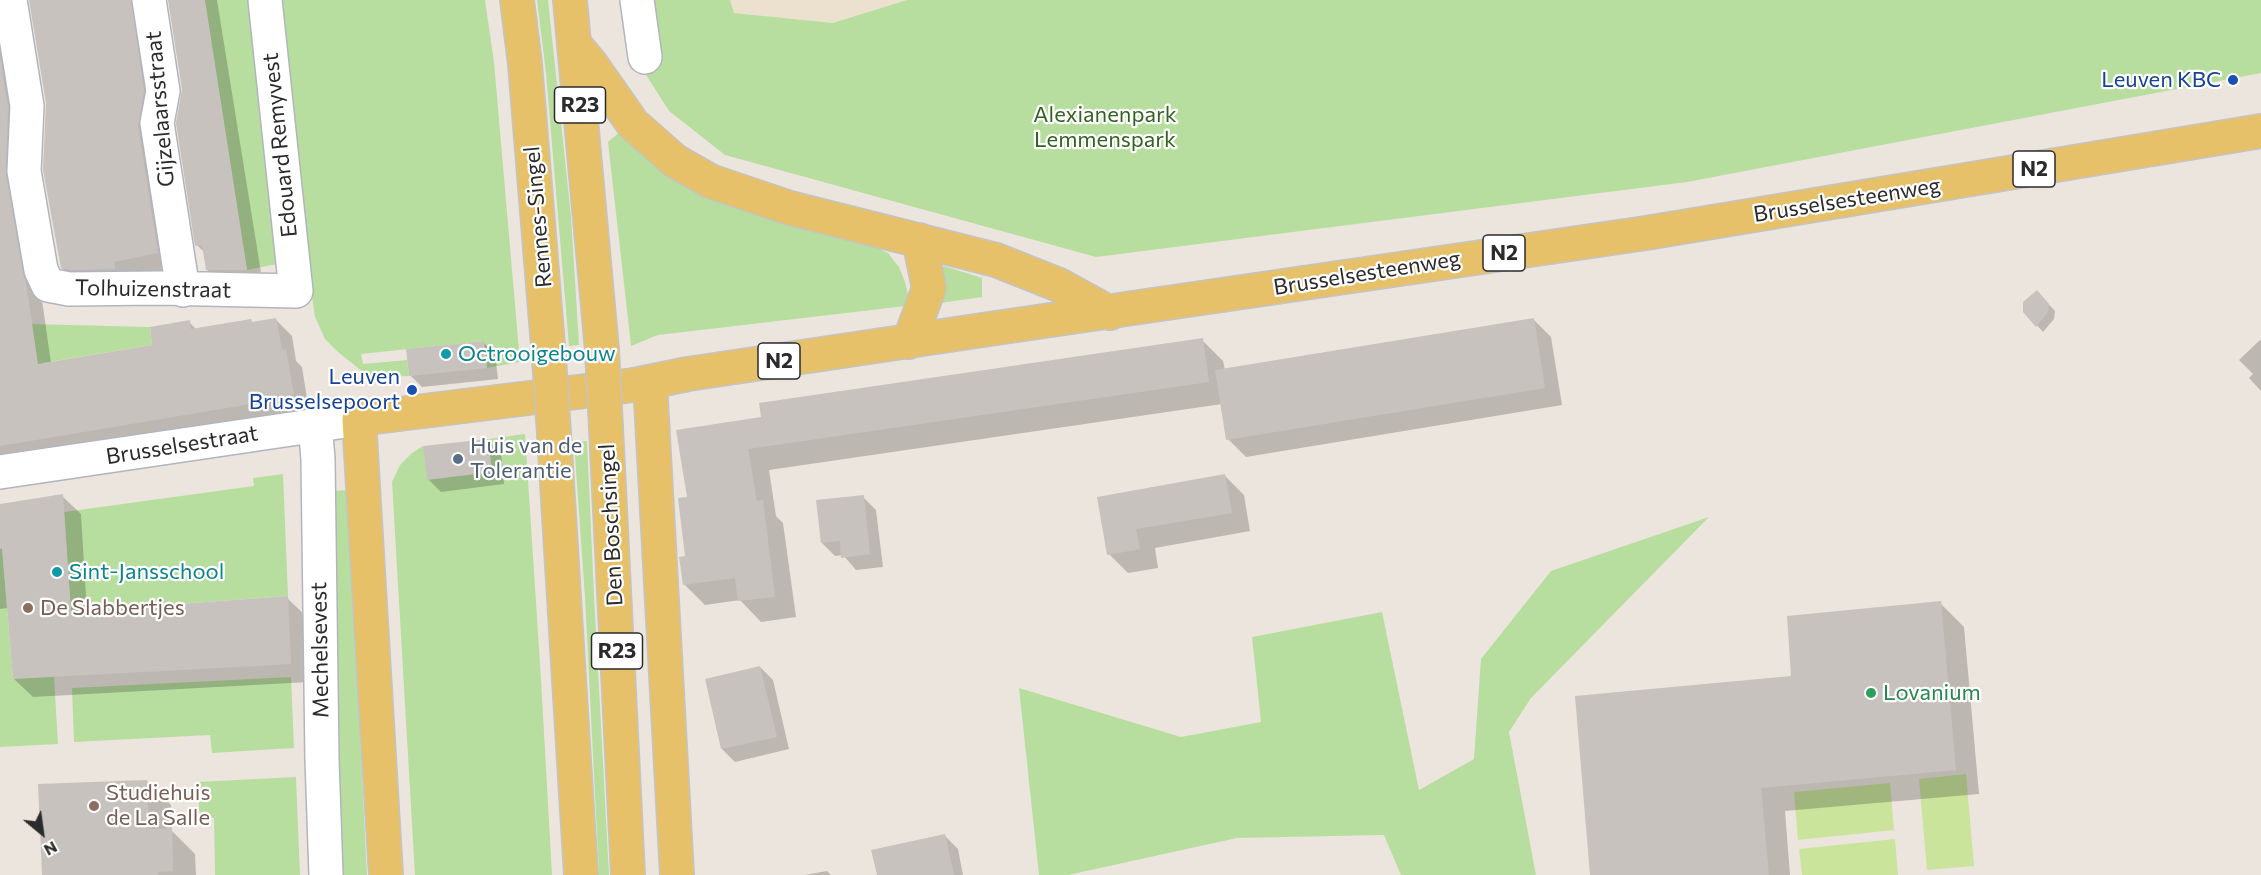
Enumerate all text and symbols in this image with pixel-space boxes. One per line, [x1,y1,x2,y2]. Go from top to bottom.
street label: Gijzelaarsstraat [140,30,180,188]
street label: Edouard Remyvest [257,51,303,239]
place label: Leuven KBC [2101,67,2221,93]
marker: Leuven KBC [2226,73,2240,87]
road number: R23 [554,87,606,123]
park label: Alexianenpark Lemmenspark [1033,102,1177,154]
street label: Rennes-Singel [519,145,557,289]
road number: N2 [2013,151,2055,187]
street label: Brusselsesteenweg [1751,172,1943,228]
road number: N2 [1483,235,1525,271]
street label: Brusselsesteenweg [1271,245,1463,301]
street label: Tolhuizenstraat [75,274,231,304]
place label: Octrooigebouw [458,341,616,367]
road number: N2 [758,343,800,379]
marker: Octrooigebouw [439,347,453,361]
place label: Leuven Brusselsepoort [249,364,400,416]
marker: Leuven Brusselsepoort [405,383,419,397]
street label: Brusselsestraat [104,420,260,470]
place label: Huis van de Tolerantie [470,433,582,484]
street label: Den Boschsingel [594,443,628,607]
marker: Huis van de Tolerantie [451,452,465,466]
place label: Sint-Jansschool [69,559,224,585]
marker: Sint-Jansschool [50,565,64,579]
street label: Mechelsevest [306,582,334,718]
place label: De Slabbertjes [40,595,185,621]
marker: De Slabbertjes [21,601,35,615]
road number: R23 [592,633,642,669]
place label: Lovanium [1883,680,1981,706]
marker: Lovanium [1864,686,1878,700]
place label: Studiehuis de La Salle [106,780,211,831]
marker: Studiehuis de La Salle [87,799,101,813]
north arrow [12,803,72,863]
text: N [41,838,61,860]

